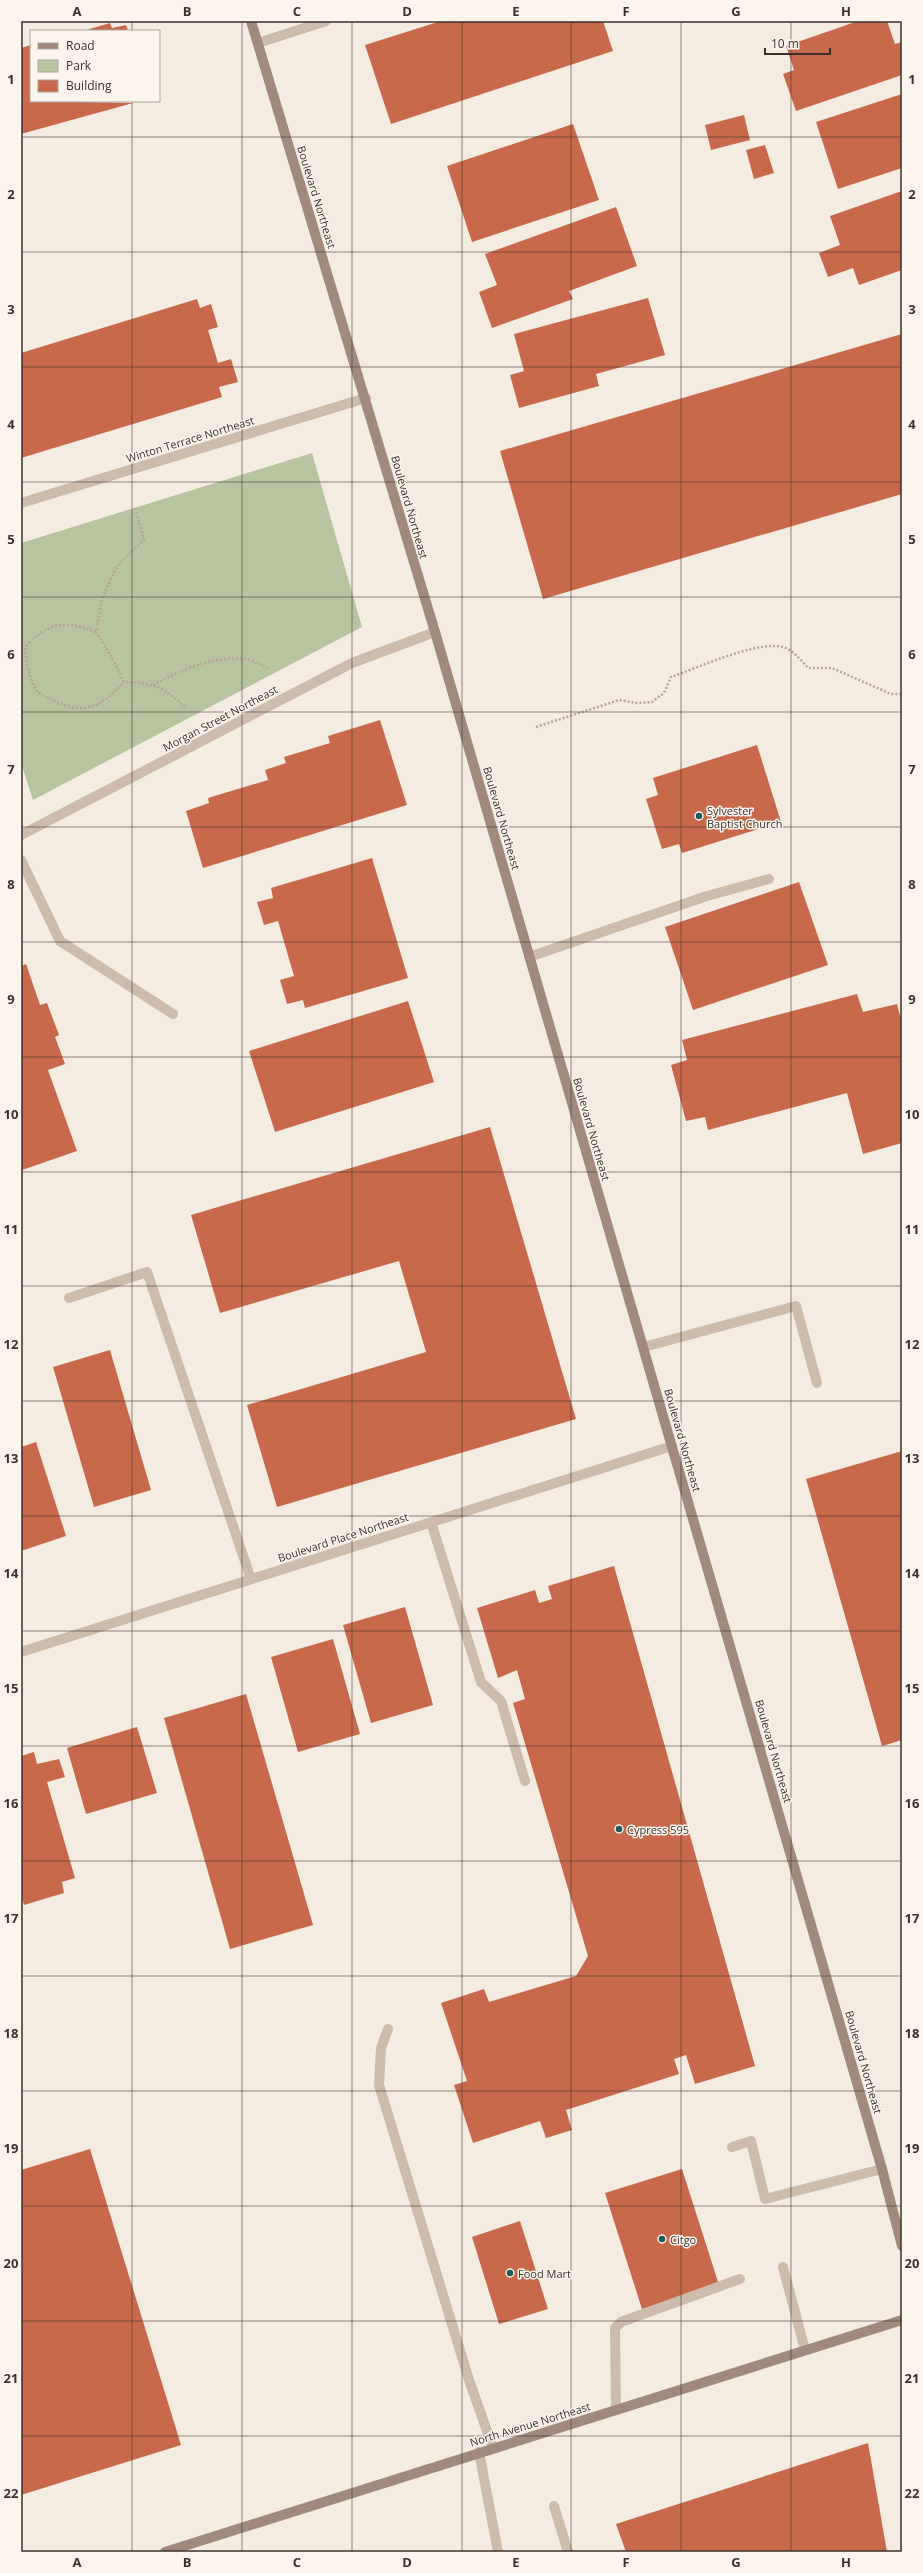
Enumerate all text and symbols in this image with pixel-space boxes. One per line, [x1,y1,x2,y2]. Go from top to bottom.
text: A [73,2,82,20]
text: B [183,2,192,20]
text: C [293,2,301,20]
text: D [402,2,412,20]
text: E [512,2,520,20]
text: F [622,2,630,20]
text: G [731,2,741,20]
text: H [841,2,851,20]
legend [30,30,160,102]
scale bar [765,30,830,56]
text: 10 m [771,35,799,52]
text: Road [66,37,95,54]
text: Park [66,57,92,74]
text: 1 [7,70,15,88]
text: 1 [908,70,916,88]
text: Building [66,77,112,94]
street label: Boulevard Northeast [294,144,340,250]
text: 2 [7,185,15,203]
text: 2 [908,185,916,203]
text: 3 [7,300,15,318]
text: 3 [908,300,916,318]
street label: Winton Terrace Northeast [124,412,256,466]
text: 4 [7,415,15,433]
text: 4 [908,415,916,433]
street label: Boulevard Northeast [388,454,432,560]
text: 5 [7,530,15,548]
text: 5 [908,530,916,548]
text: 6 [7,645,15,663]
text: 6 [908,645,916,663]
street label: Morgan Street Northeast [160,681,280,755]
text: 7 [7,760,15,778]
text: 7 [908,760,916,778]
street label: Boulevard Northeast [480,765,524,871]
place label: Sylvester Baptist Church [707,803,783,831]
marker: Sylvester Baptist Church [694,811,704,821]
text: 8 [7,875,15,893]
text: 8 [908,875,916,893]
text: 9 [7,990,15,1008]
text: 9 [908,990,916,1008]
street label: Boulevard Northeast [570,1076,614,1182]
text: 10 [4,1105,18,1123]
text: 10 [905,1105,919,1123]
text: 11 [4,1220,18,1238]
text: 11 [905,1220,919,1238]
text: 12 [4,1335,19,1353]
text: 12 [905,1335,920,1353]
street label: Boulevard Northeast [661,1387,705,1493]
text: 13 [4,1449,18,1467]
text: 13 [905,1449,919,1467]
street label: Boulevard Place Northeast [276,1509,410,1565]
text: 14 [4,1564,19,1582]
text: 14 [905,1564,920,1582]
text: 15 [4,1679,18,1697]
text: 15 [905,1679,919,1697]
street label: Boulevard Northeast [752,1698,796,1804]
text: 16 [4,1794,19,1812]
text: 16 [905,1794,920,1812]
place label: Cypress 595 [627,1822,689,1837]
marker: Cypress 595 [614,1824,624,1834]
text: 17 [4,1909,19,1927]
text: 17 [905,1909,920,1927]
street label: Boulevard Northeast [842,2009,886,2115]
text: 18 [4,2024,18,2042]
text: 18 [905,2024,919,2042]
text: 19 [4,2139,18,2157]
text: 19 [905,2139,919,2157]
place label: Citgo [670,2232,697,2247]
marker: Citgo [657,2234,667,2244]
text: 20 [4,2254,18,2272]
text: 20 [905,2254,919,2272]
place label: Food Mart [518,2266,571,2281]
marker: Food Mart [505,2268,515,2278]
text: 21 [4,2369,18,2387]
text: 21 [905,2369,919,2387]
street label: North Avenue Northeast [468,2398,592,2450]
text: 22 [4,2484,19,2502]
text: 22 [905,2484,920,2502]
text: A [73,2553,82,2571]
text: B [183,2553,192,2571]
text: C [293,2553,301,2571]
text: D [402,2553,412,2571]
text: E [512,2553,520,2571]
text: F [622,2553,630,2571]
text: G [731,2553,741,2571]
text: H [841,2553,851,2571]

